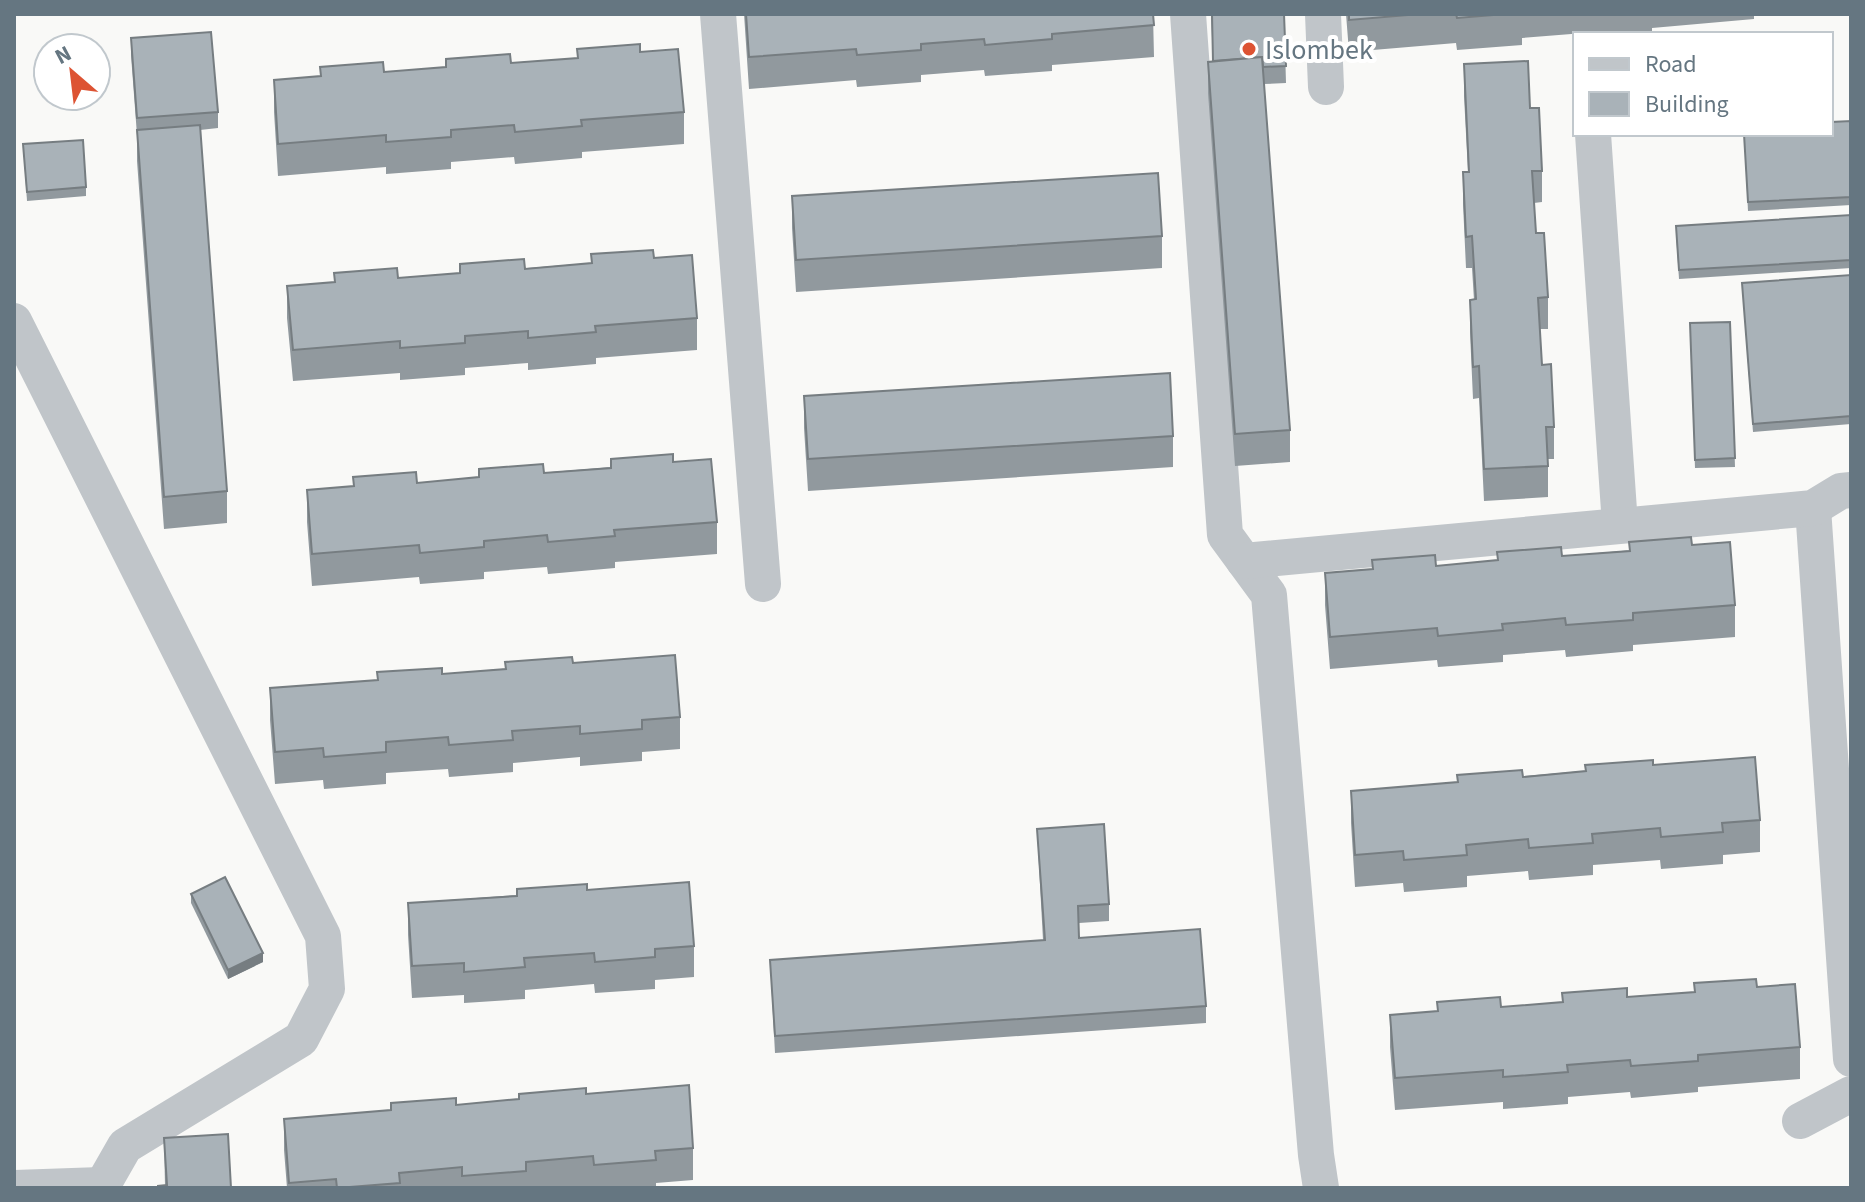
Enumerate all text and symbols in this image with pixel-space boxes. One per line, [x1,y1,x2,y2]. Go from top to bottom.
place label: Islombek [1265,30,1373,70]
north arrow [32,32,112,112]
legend [1573,32,1833,136]
text: N [49,38,77,73]
marker: Islombek [1240,40,1258,58]
text: Road [1645,47,1697,82]
text: Building [1645,87,1729,122]

